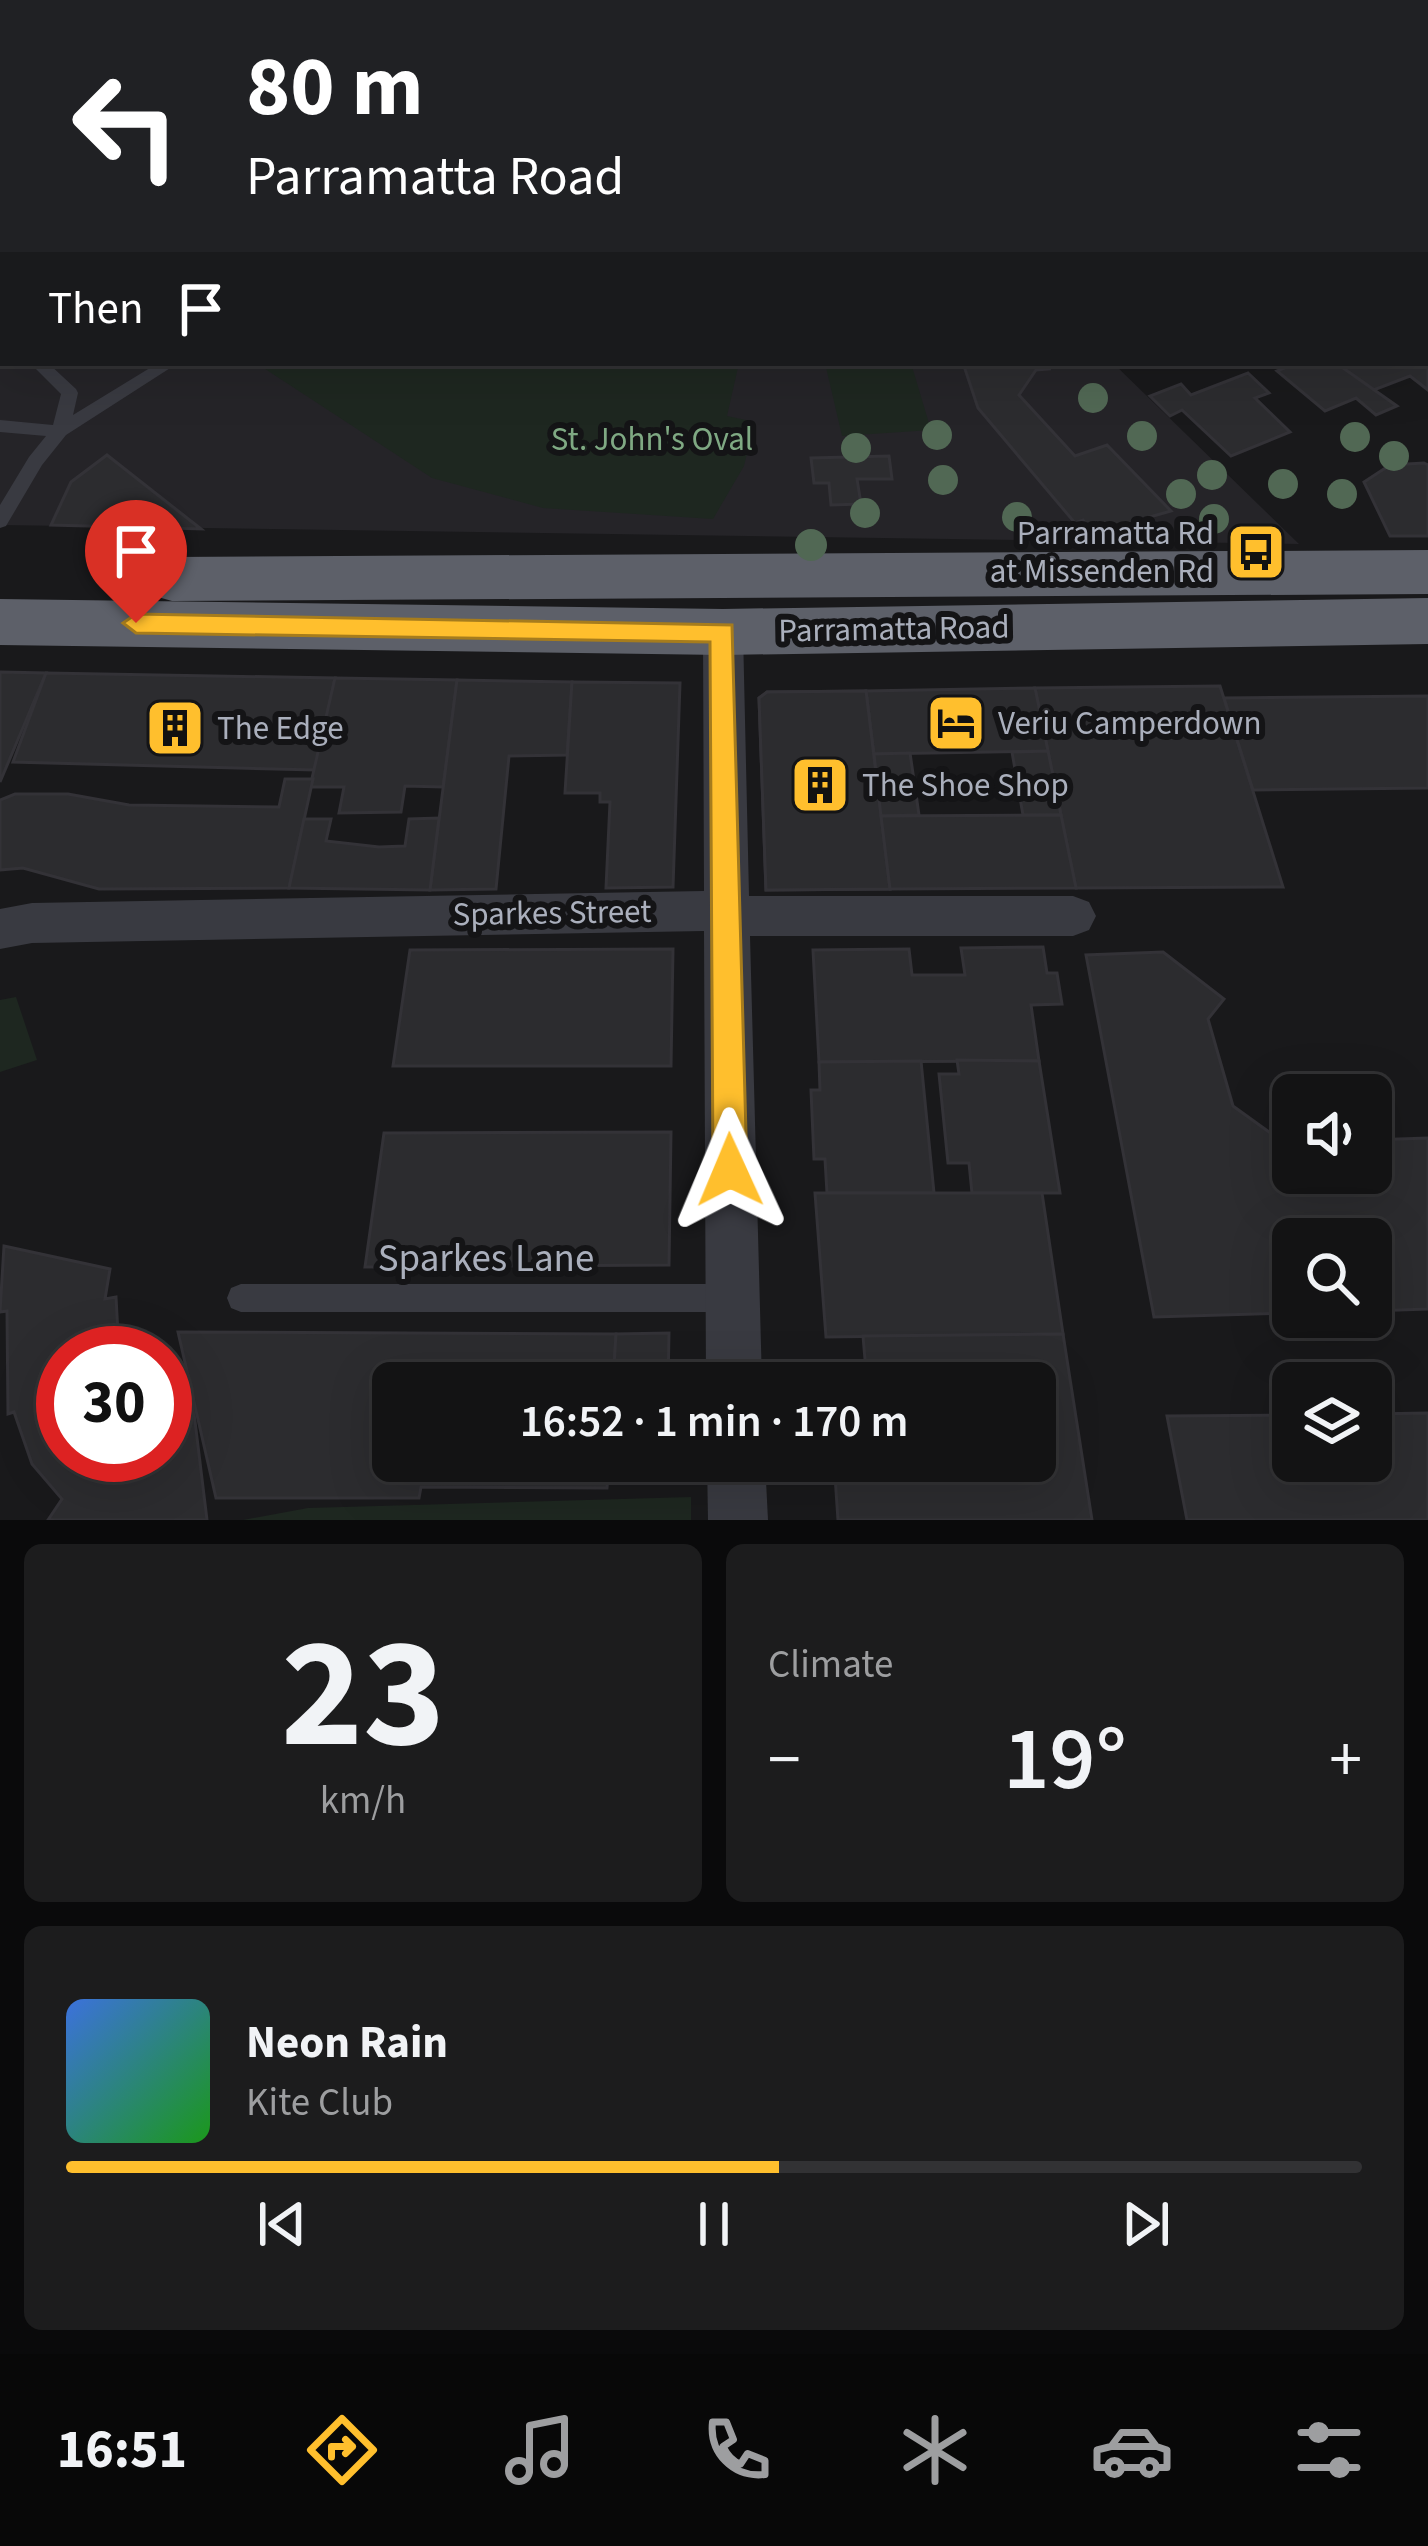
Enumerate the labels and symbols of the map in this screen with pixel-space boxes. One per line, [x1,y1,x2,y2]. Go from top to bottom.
park label: St. John's Oval [551,416,753,463]
pin [85,500,187,623]
place label: Parramatta Rd at Missenden Rd [990,510,1214,595]
bus stop icon: Parramatta Rd at Missenden Rd [1225,521,1287,583]
street label: Parramatta Road [778,603,1010,655]
hotel icon: Veriu Camperdown [925,692,987,754]
building icon: The Edge [144,697,206,759]
place label: Veriu Camperdown [998,700,1262,747]
place label: The Edge [217,705,344,752]
building icon: The Shoe Shop [789,754,851,816]
place label: The Shoe Shop [862,762,1069,809]
street label: Sparkes Street [452,888,652,938]
position arrow [667,1107,793,1233]
street label: Sparkes Lane [378,1231,594,1287]
speed limit sign: 30 [36,1326,192,1482]

